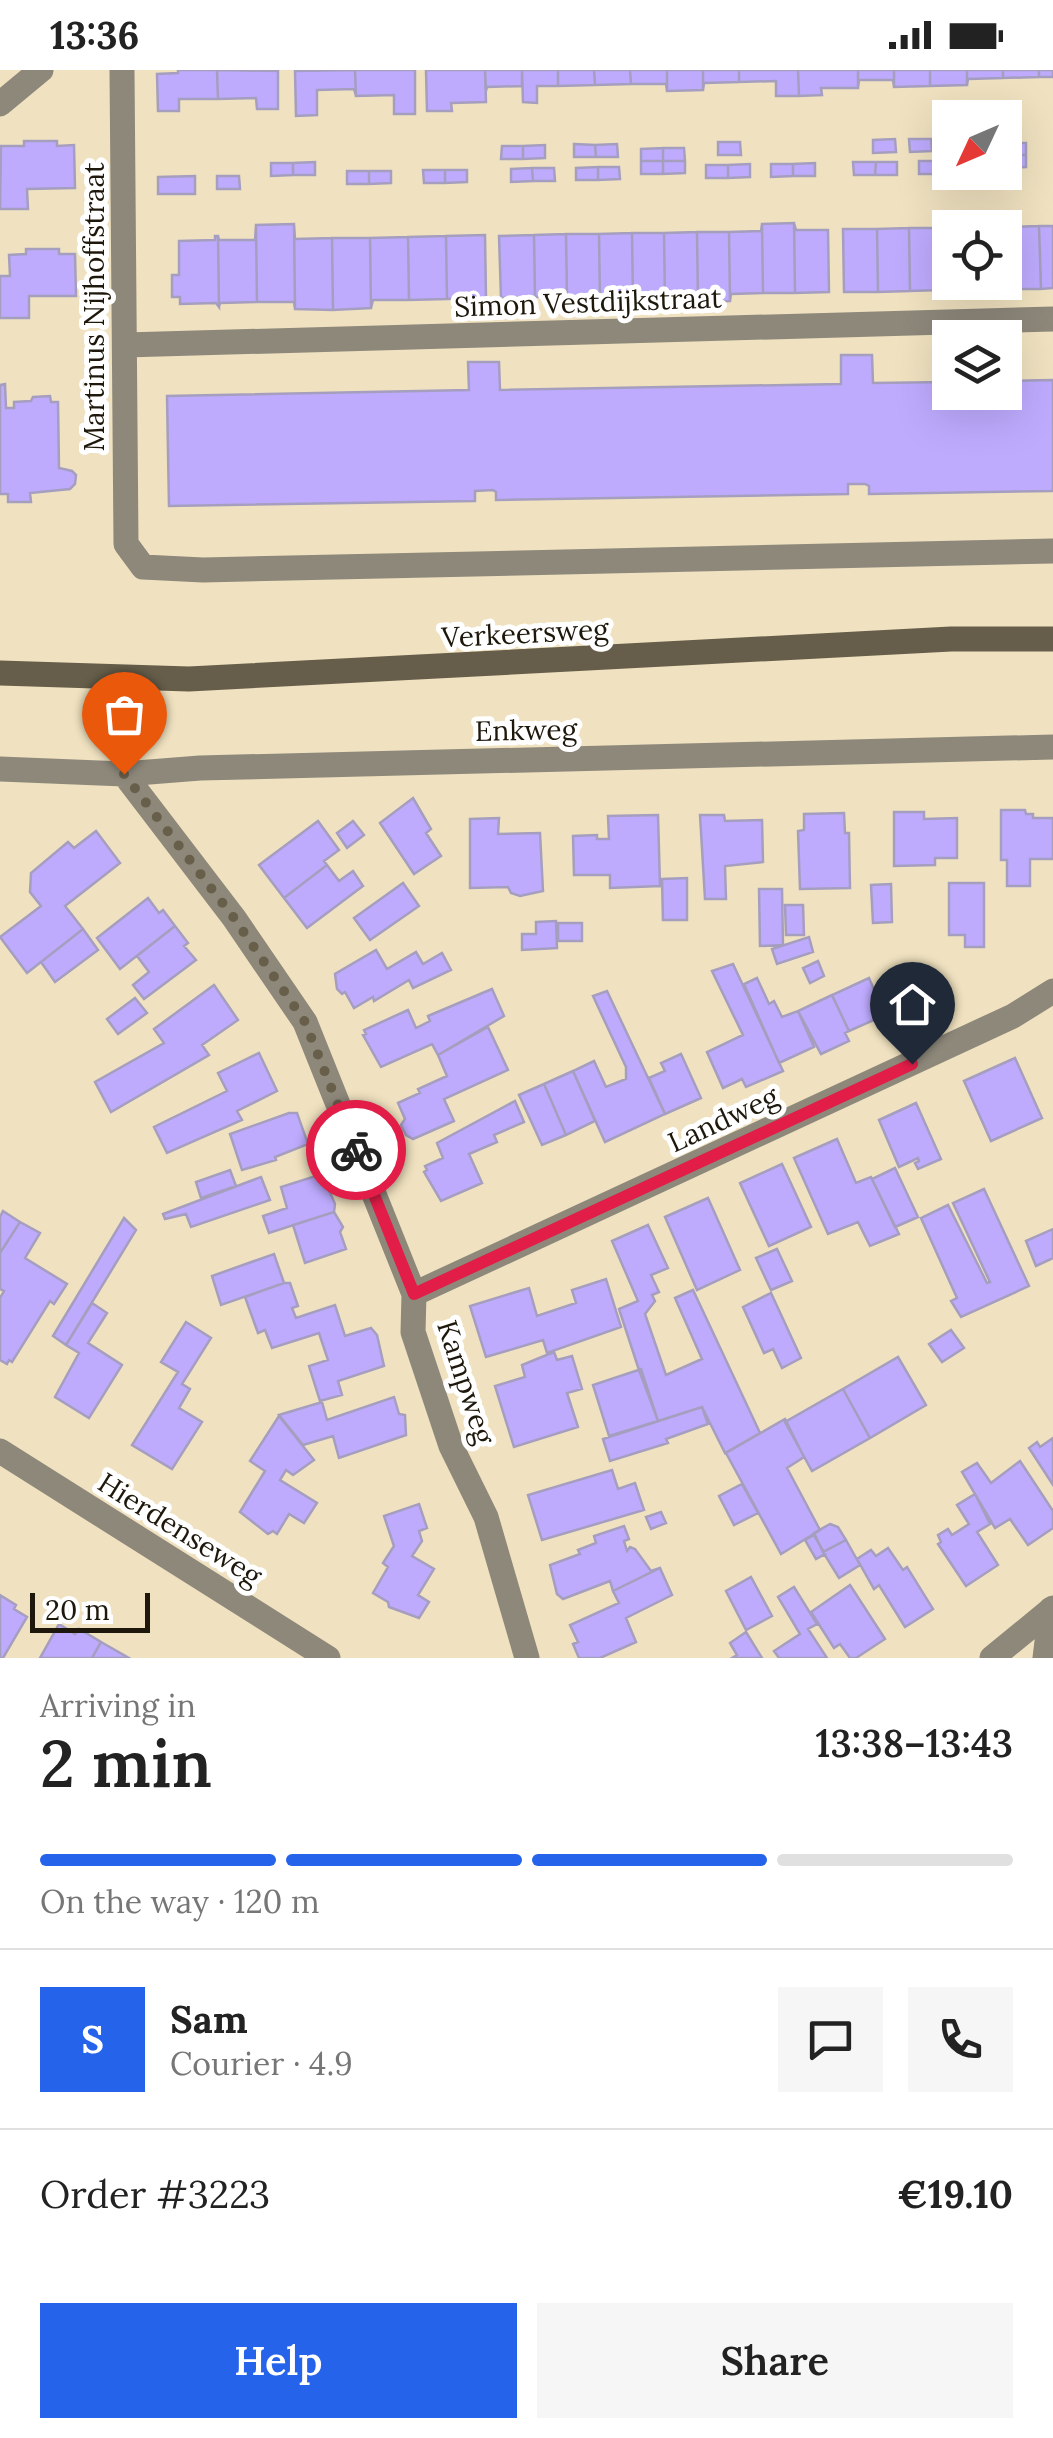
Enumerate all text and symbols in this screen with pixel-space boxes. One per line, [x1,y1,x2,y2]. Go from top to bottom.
text: 13:36 [50,11,139,59]
north arrow [932,100,1022,190]
map controls [932,100,1022,410]
street label: Martinus Nijhoffstraat [76,162,112,452]
button: locate [932,210,1022,300]
street label: Simon Vestdijkstraat [454,279,723,325]
button: layers [932,320,1022,410]
street label: Verkeersweg [440,611,610,655]
pin [82,672,167,775]
icon: bag [97,687,152,742]
street label: Enkweg [475,711,578,749]
pin [870,962,955,1065]
icon: home [885,977,940,1032]
street label: Landweg [662,1078,784,1160]
courier [306,1100,406,1200]
icon: bike [329,1123,384,1178]
street label: Kampweg [429,1316,503,1449]
street label: Hierdenseweg [91,1464,269,1594]
scale bar [30,1588,150,1632]
text: 20 m [45,1592,110,1628]
text: Arriving in [40,1685,196,1726]
text: 13:38–13:43 [816,1719,1013,1767]
text: 2 min [40,1722,212,1805]
text: On the way · 120 m [40,1881,320,1922]
button: chat [778,1987,883,2092]
button: phone [908,1987,1013,2092]
text: Sam [170,1995,248,2043]
text: S [81,2015,104,2063]
text: Courier · 4.9 [170,2043,353,2084]
text: Order #3223 [40,2170,270,2218]
text: €19.10 [897,2170,1013,2218]
button: Help [40,2303,517,2418]
button: Share [537,2303,1013,2418]

